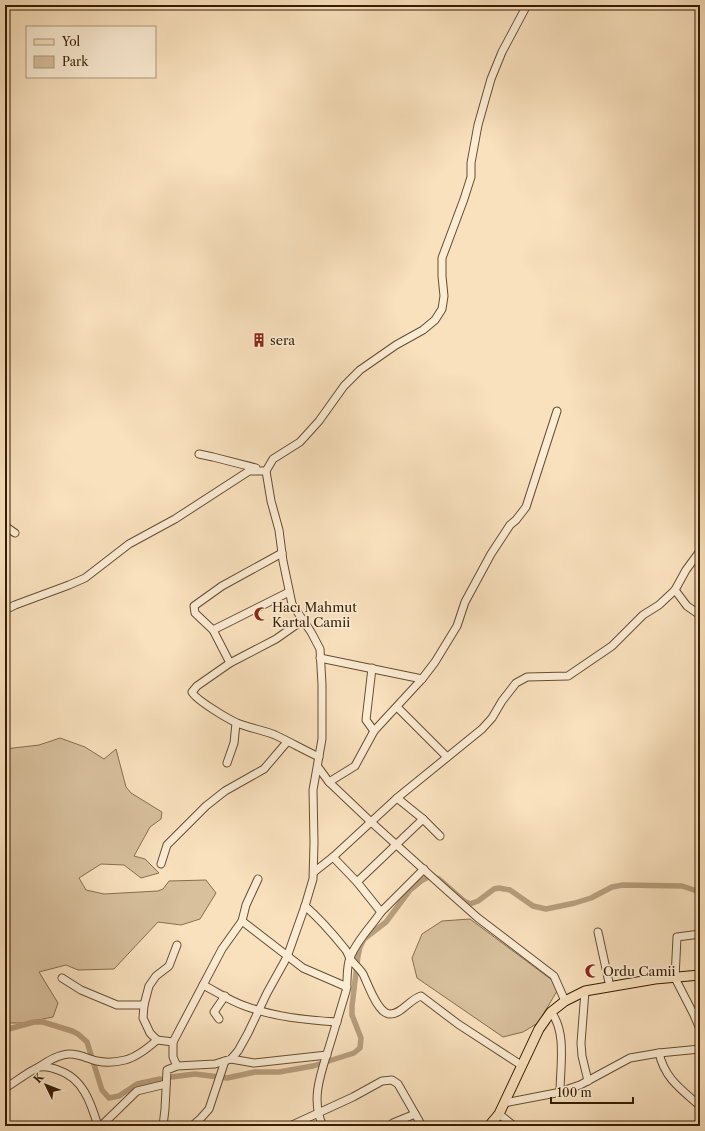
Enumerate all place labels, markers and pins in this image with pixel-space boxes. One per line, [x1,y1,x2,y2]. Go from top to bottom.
building icon: sera [251,332,267,348]
place label: sera [270,332,295,348]
place label: Hacı Mahmut Kartal Camii [272,599,357,630]
mosque icon: Hacı Mahmut Kartal Camii [253,606,269,622]
mosque icon: Ordu Camii [584,963,600,979]
place label: Ordu Camii [603,963,675,979]

